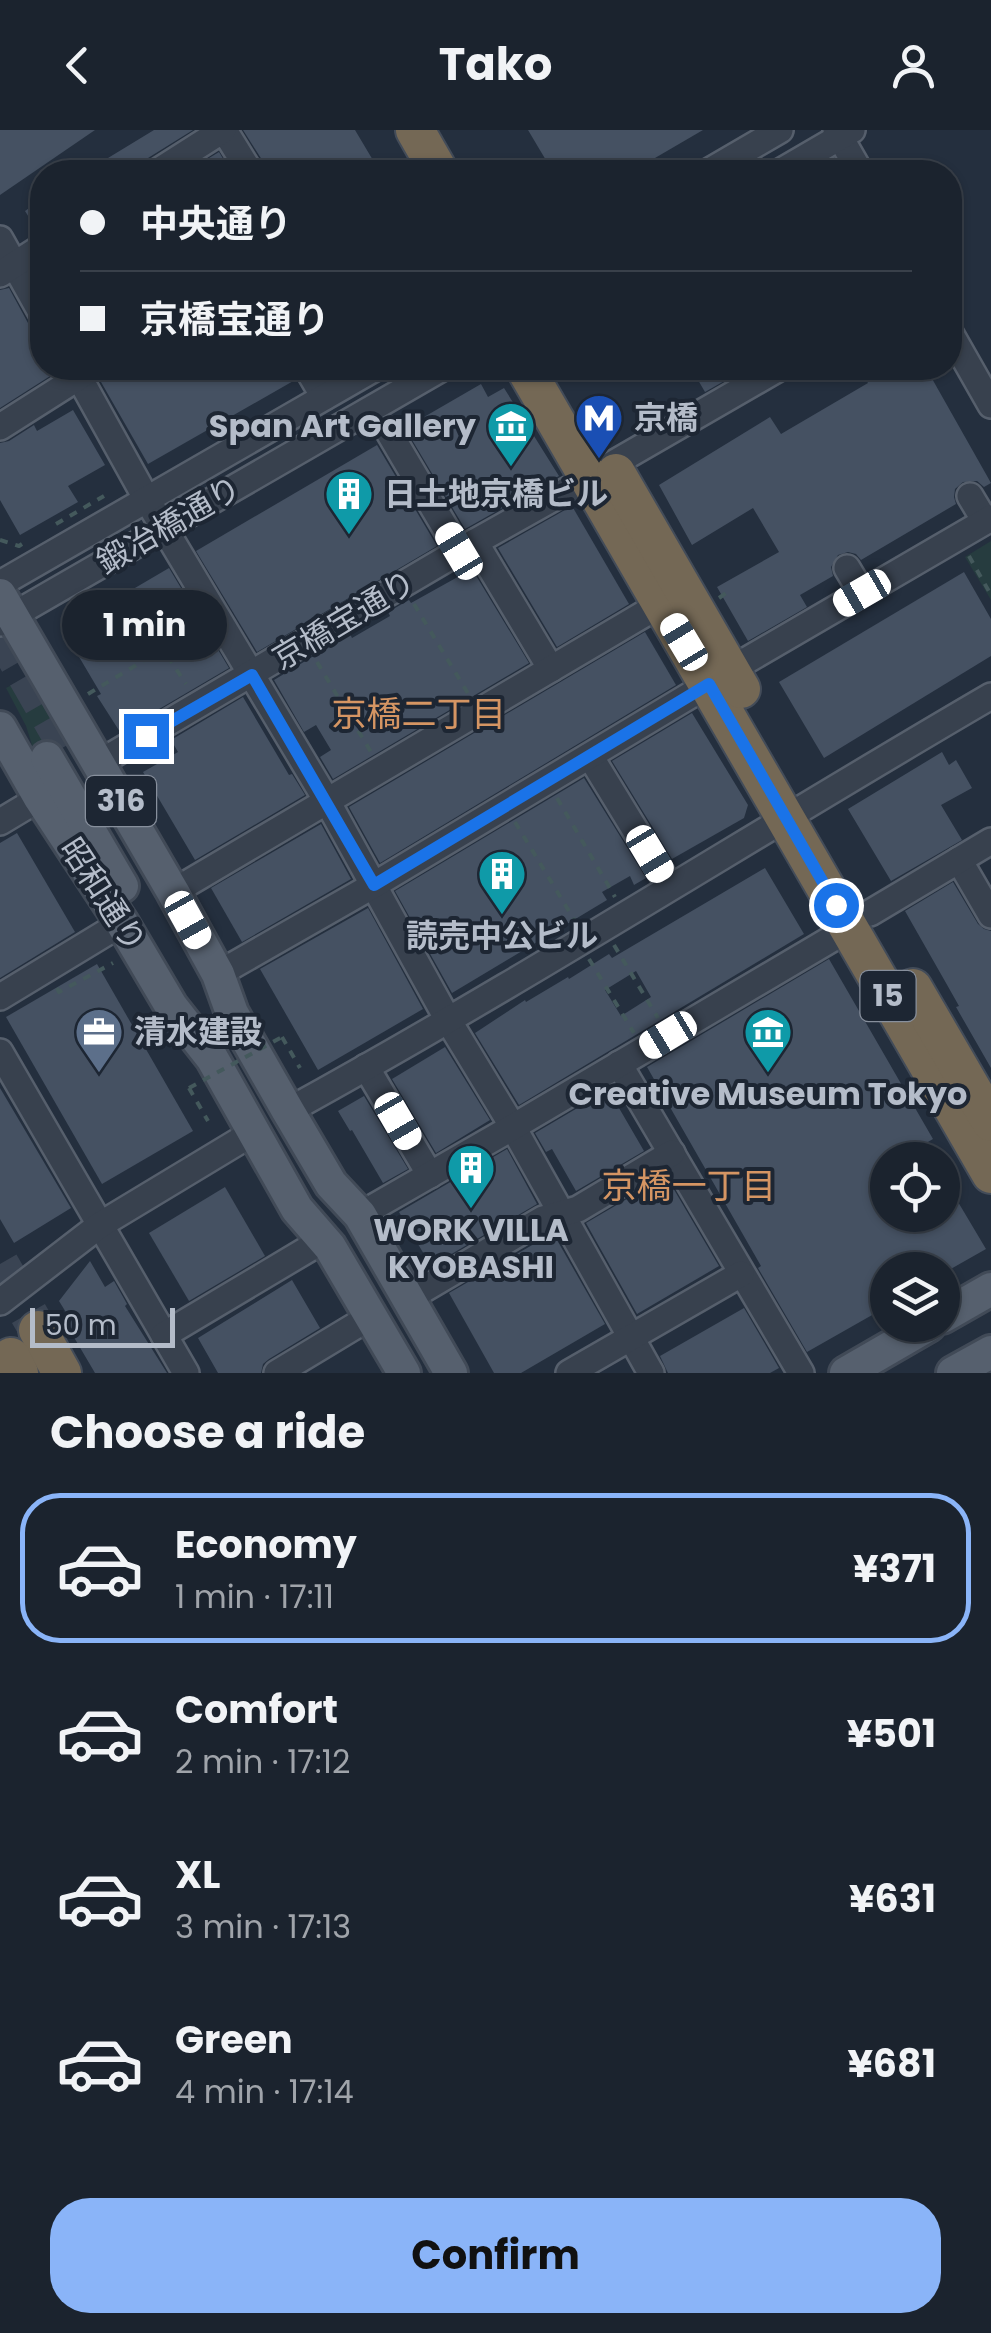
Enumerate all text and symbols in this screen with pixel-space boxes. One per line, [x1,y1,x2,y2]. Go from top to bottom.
text: Tako [439,33,552,96]
icon: back [50,38,105,93]
icon: person [886,38,941,93]
text: 中央通り [140,197,292,250]
text: 京橋宝通り [140,293,330,346]
metro station icon: 京橋 [573,392,625,460]
place label: 京橋 [634,395,698,440]
museum icon: Span Art Gallery [485,400,537,468]
place label: Span Art Gallery [209,403,477,448]
street label: 鍛冶橋通り [88,465,249,584]
building icon: 日土地京橋ビル [323,468,375,536]
place label: 日土地京橋ビル [384,471,608,516]
car [431,518,487,584]
street label: 京橋宝通り [264,559,424,680]
car [829,565,895,621]
callout: 1 min [64,591,228,661]
text: 1 min [103,602,186,647]
car [656,609,712,675]
district label: 京橋二丁目 [331,689,507,738]
route end [124,714,169,759]
road number: 316 [86,776,156,826]
car [622,821,678,887]
street label: 昭和通り [50,829,157,961]
building icon: 読売中公ビル [476,848,528,916]
route start [814,883,859,928]
car [160,886,216,954]
place label: 読売中公ビル [406,913,598,958]
road number: 15 [860,971,916,1021]
office icon: 清水建設 [73,1006,125,1074]
museum icon: Creative Museum Tokyo [742,1006,794,1074]
car [635,1007,701,1063]
place label: 清水建設 [134,1009,262,1054]
place label: Creative Museum Tokyo [569,1071,967,1116]
car [370,1088,426,1154]
building icon: WORK VILLA KYOBASHI [445,1142,497,1210]
map controls [870,1142,960,1342]
button: locate [870,1142,960,1232]
district label: 京橋一丁目 [601,1161,777,1210]
place label: WORK VILLA KYOBASHI [373,1207,569,1289]
button: layers [870,1252,960,1342]
scale bar [30,1303,175,1348]
text: 50 m [45,1306,116,1345]
text: Choose a ride [50,1401,365,1464]
text: Economy [175,1518,357,1571]
icon: car [55,1523,145,1613]
text: ¥371 [853,1542,936,1595]
text: 1 min · 17:11 [175,1574,334,1619]
text: Comfort [175,1683,338,1736]
icon: car [55,1688,145,1778]
text: ¥501 [847,1707,936,1760]
text: 2 min · 17:12 [175,1739,350,1784]
text: XL [175,1848,220,1901]
icon: car [55,1853,145,1943]
text: ¥631 [849,1872,936,1925]
text: 3 min · 17:13 [175,1904,351,1949]
text: Green [175,2013,293,2066]
icon: car [55,2018,145,2108]
text: ¥681 [847,2037,936,2090]
text: 4 min · 17:14 [175,2069,354,2114]
button: Confirm [50,2198,941,2313]

